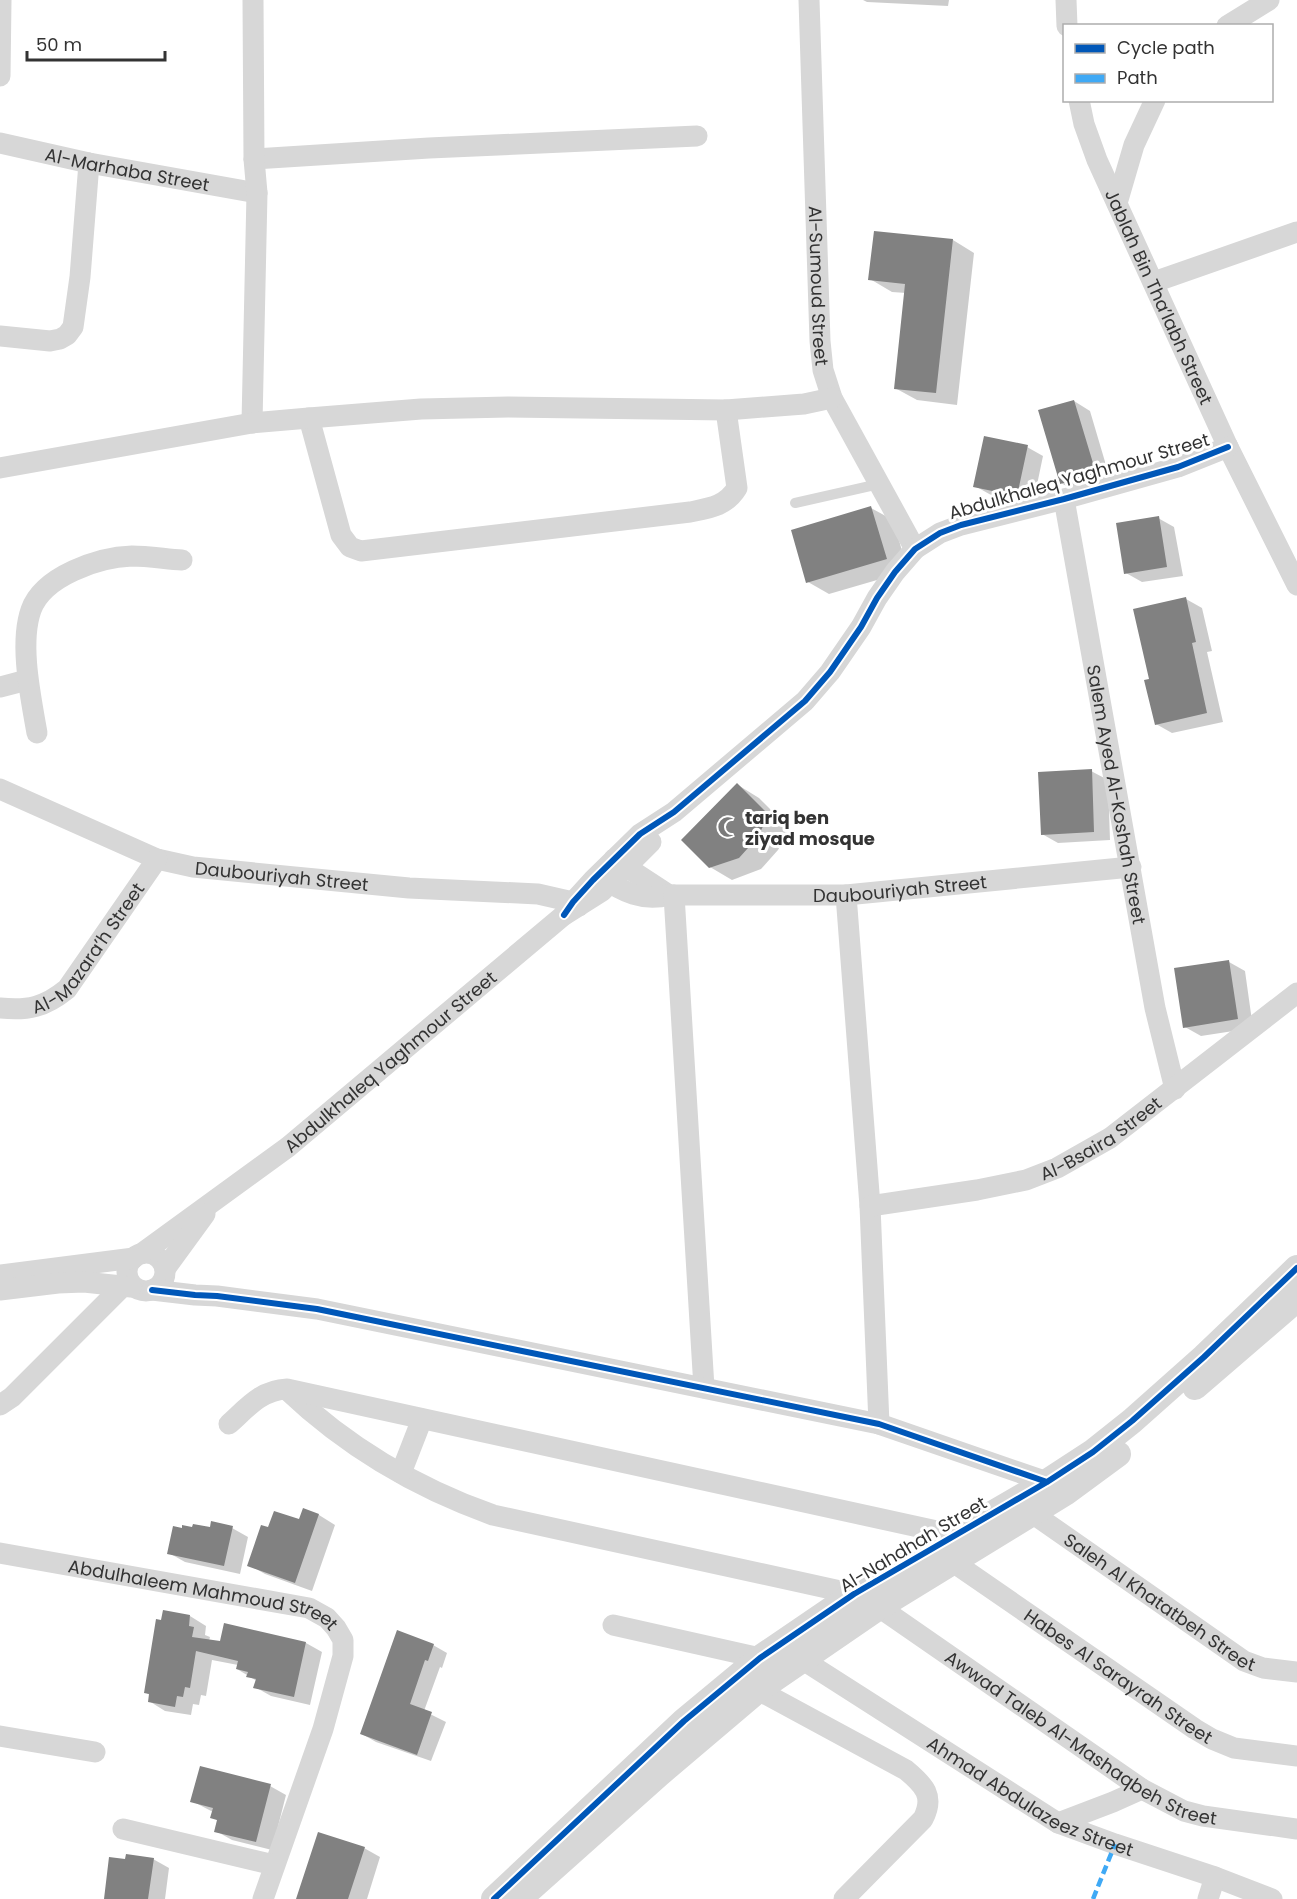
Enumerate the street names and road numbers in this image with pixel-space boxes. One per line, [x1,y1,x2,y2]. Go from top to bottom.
street label: Al-Marhaba Street [43,141,211,197]
street label: Jablah Bin Tha’labh Street [1099,185,1219,408]
street label: Al-Sumoud Street [803,206,835,367]
street label: Abdulkhaleq Yaghmour Street [946,427,1212,525]
street label: Salem Ayed Al-Koshah Street [1081,663,1152,926]
street label: Daubouriyah Street [194,855,370,897]
street label: Daubouriyah Street [813,869,988,908]
street label: Al-Mazara’h Street [29,877,150,1019]
street label: Abdulkhaleq Yaghmour Street [278,965,501,1158]
street label: Al-Bsaira Street [1036,1090,1166,1186]
street label: Al-Nahdhah Street [835,1490,991,1598]
street label: Saleh Al Khatatbeh Street [1059,1527,1259,1677]
street label: Abdulhaleem Mahmoud Street [66,1553,344,1635]
street label: Habes Al Sarayrah Street [1019,1602,1217,1749]
street label: Awwad Taleb Al-Mashaqbeh Street [940,1644,1218,1830]
street label: Ahmad Abdulazeez Street [923,1730,1137,1862]

